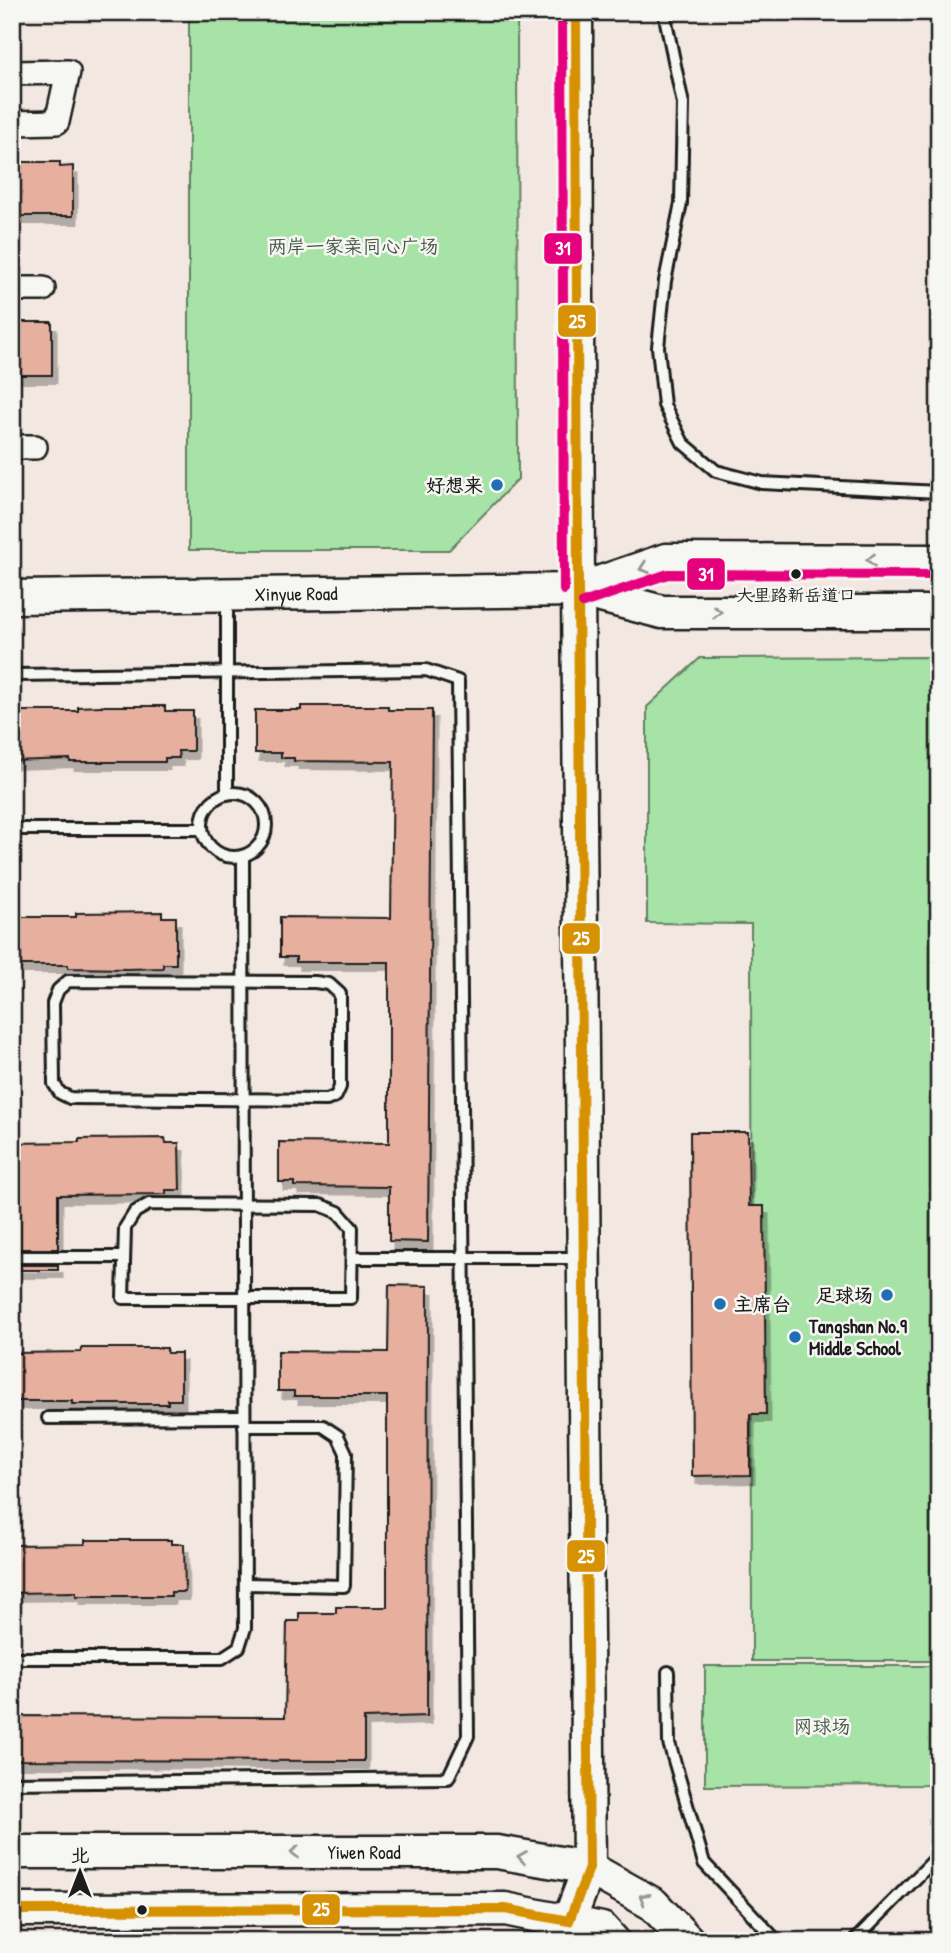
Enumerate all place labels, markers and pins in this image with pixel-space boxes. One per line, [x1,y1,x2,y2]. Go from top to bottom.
place label: 好想来 [426,472,483,498]
marker: 好想来 [489,477,505,493]
marker: 大里路新岳道口 [789,567,803,581]
place label: 大里路新岳道口 [737,583,856,606]
place label: 足球场 [816,1282,873,1308]
marker: 足球场 [879,1287,895,1303]
place label: 主席台 [734,1291,791,1317]
marker: 主席台 [712,1296,728,1312]
place label: Tangshan No.9 Middle School [808,1313,907,1361]
marker: Tangshan No.9 Middle School [787,1329,803,1345]
unlabelled marker [135,1903,149,1917]

